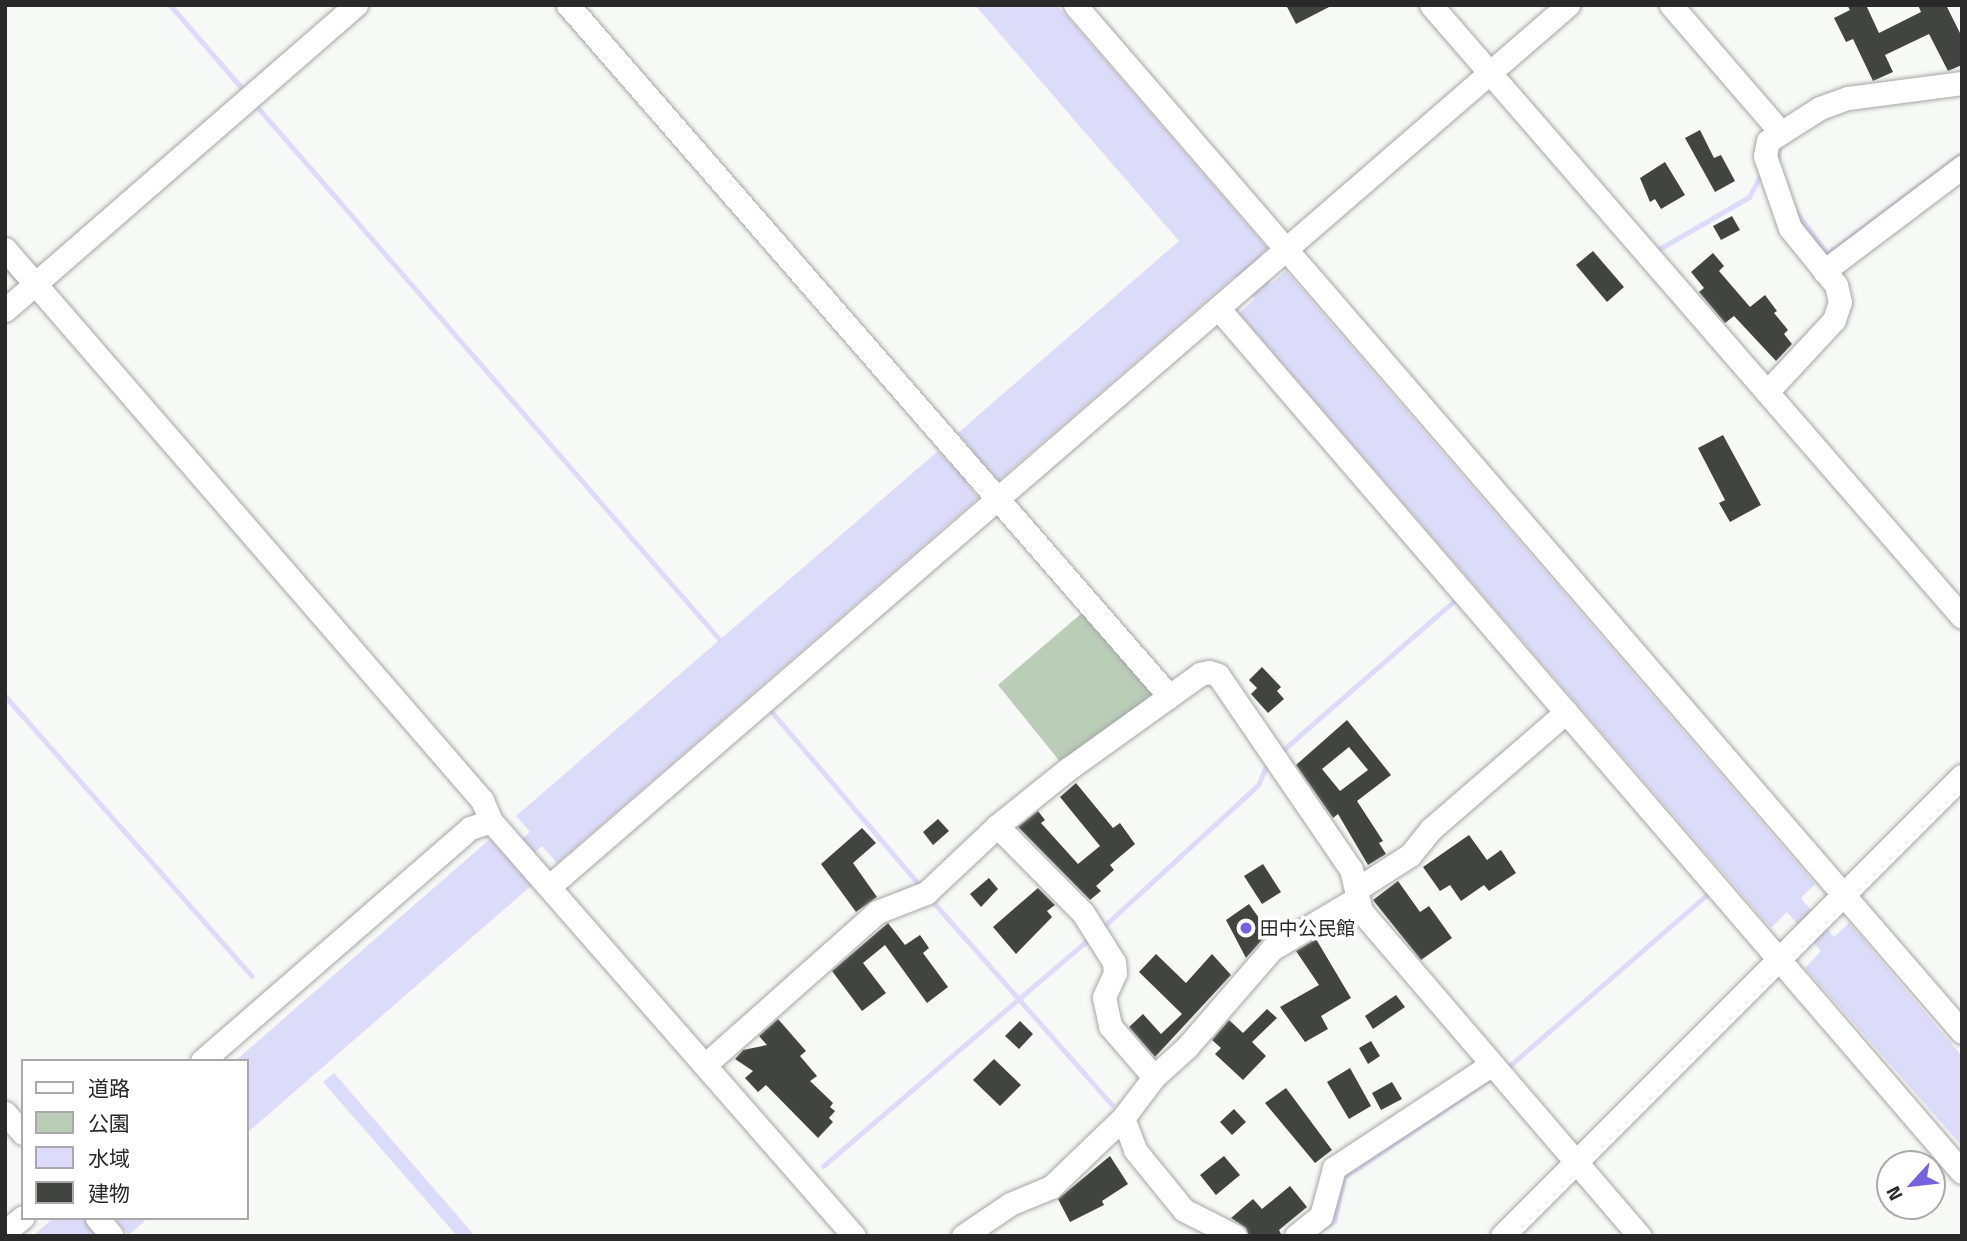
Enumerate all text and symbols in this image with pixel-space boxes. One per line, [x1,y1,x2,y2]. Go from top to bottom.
place label: 田中公民館 [1260,917,1355,939]
marker: 田中公民館 [1238,920,1254,936]
legend [21,1059,248,1220]
text: 道路 [88,1072,130,1104]
text: 公園 [88,1107,130,1139]
text: 水域 [88,1142,130,1174]
north arrow [1876,1150,1946,1220]
text: 建物 [88,1177,130,1209]
text: N [1878,1181,1910,1206]

